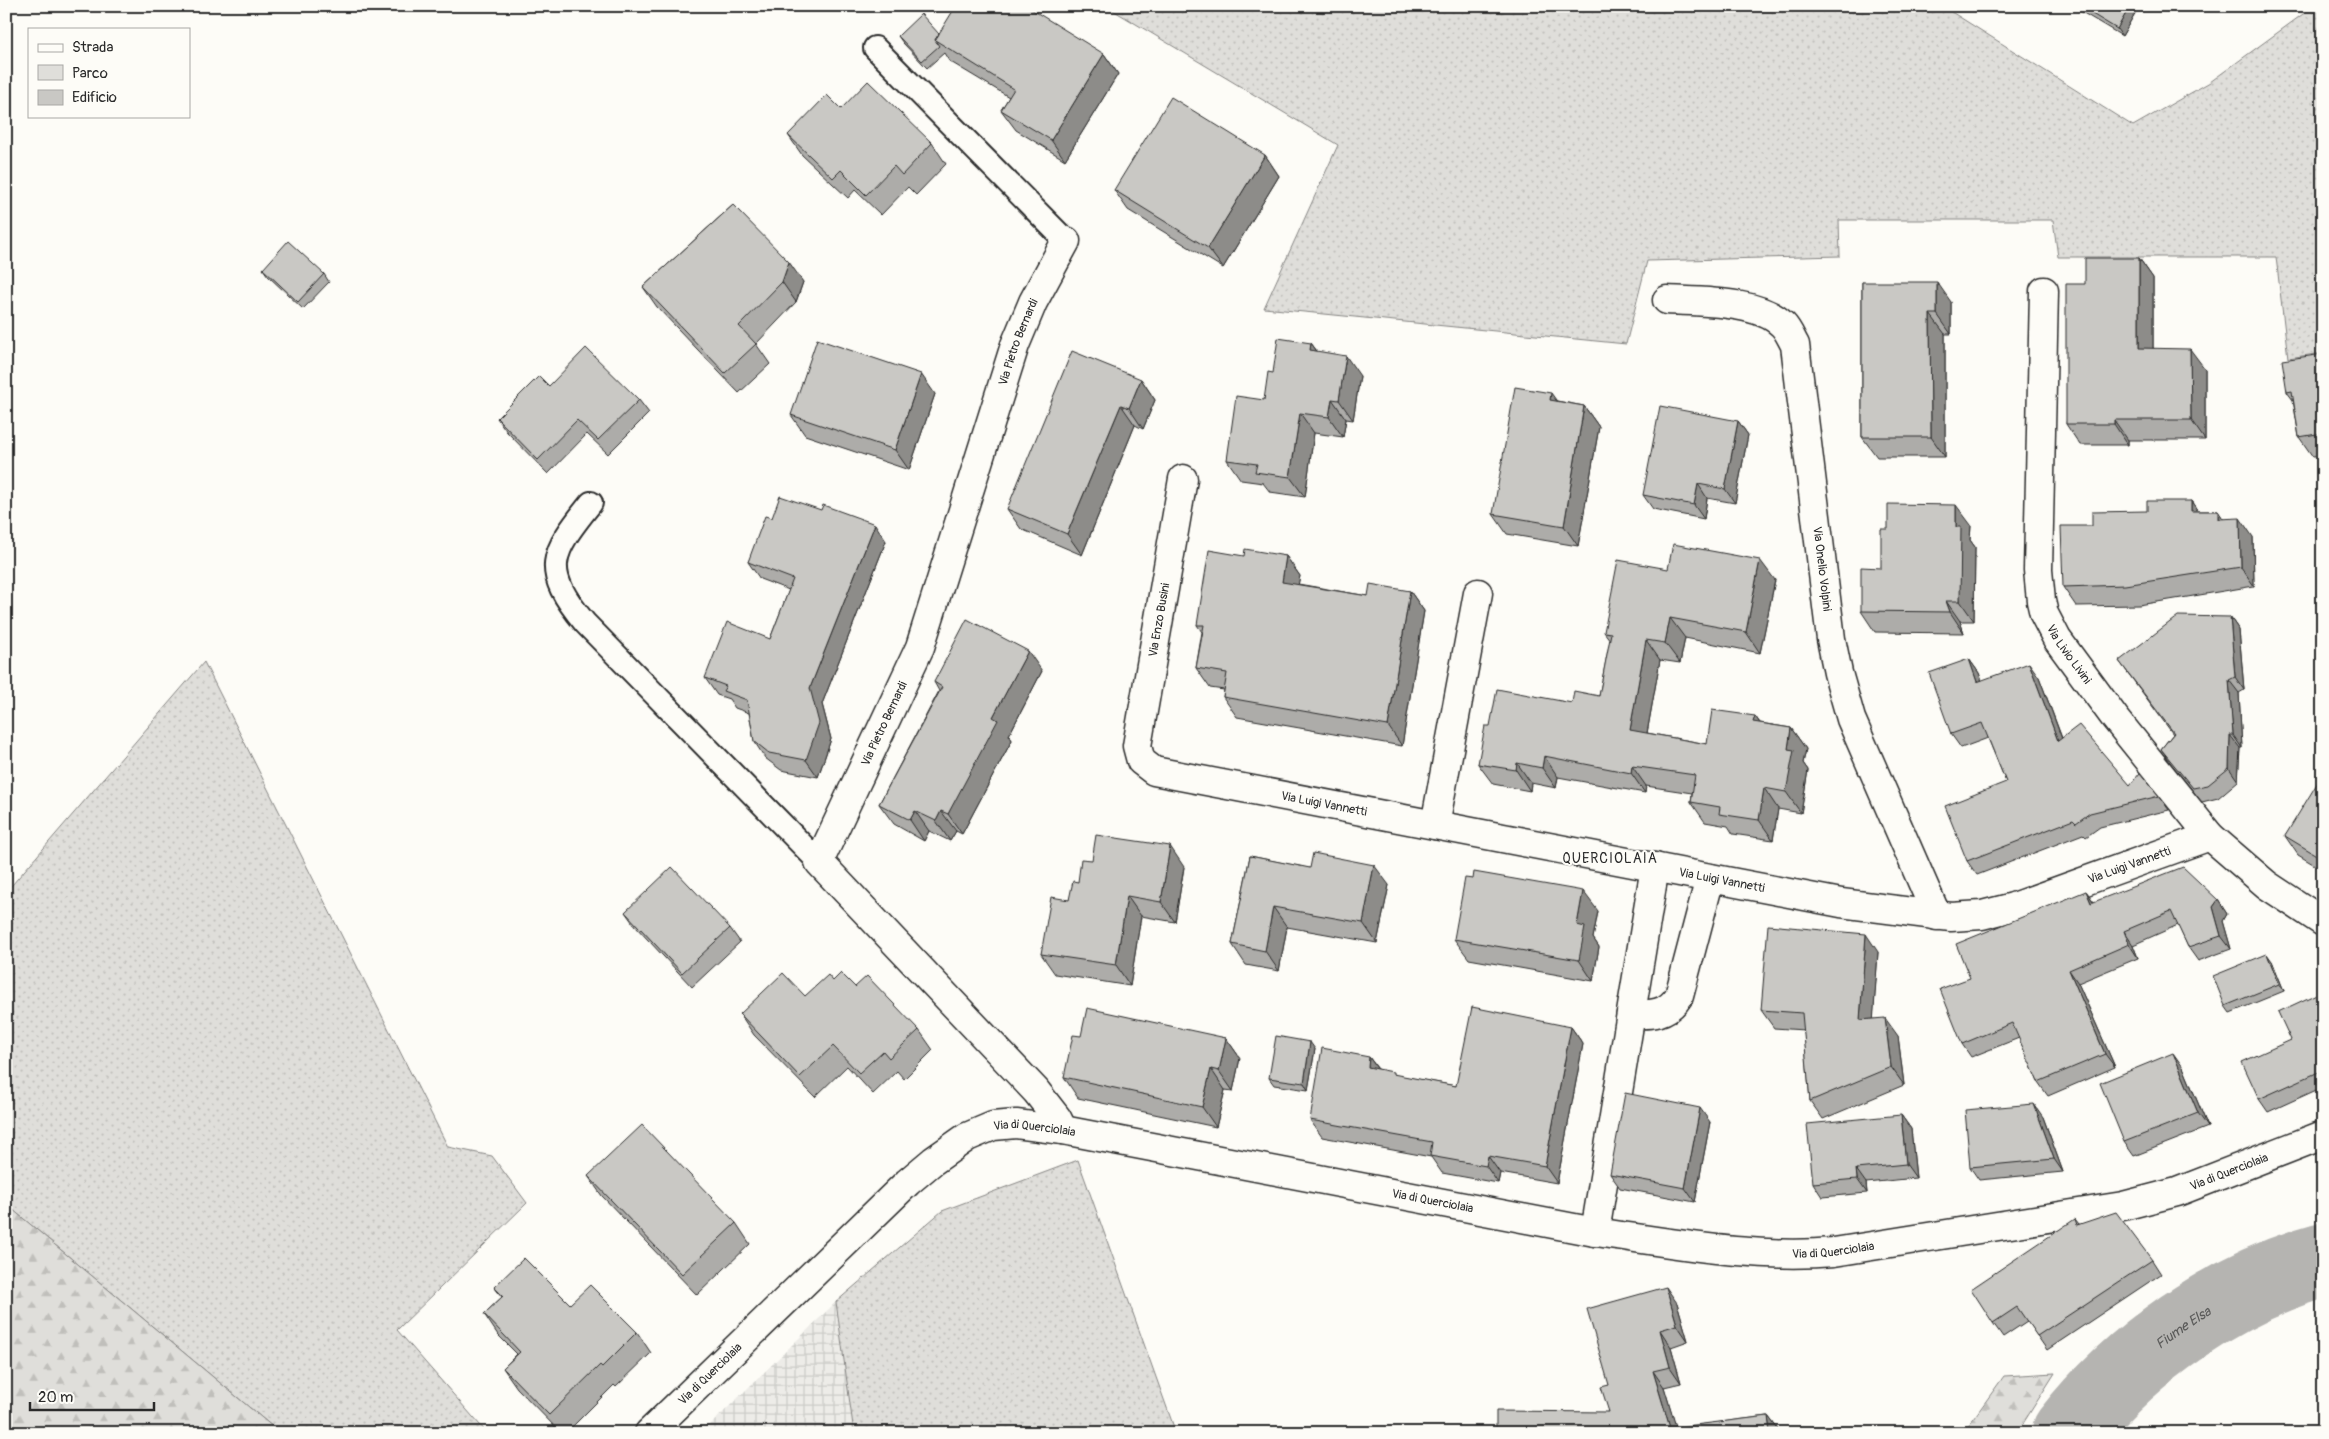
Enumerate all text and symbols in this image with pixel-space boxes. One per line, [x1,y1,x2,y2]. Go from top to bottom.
legend [28,28,190,118]
text: Strada [72,38,113,57]
text: Parco [72,64,108,83]
text: Edificio [72,88,117,107]
street label: Via Pietro Bernardi [996,296,1041,388]
street label: Via Onelio Volpini [1809,526,1835,612]
street label: Via Enzo Busini [1146,582,1173,658]
street label: Via Livio Livini [2043,622,2094,687]
street label: Via Pietro Bernardi [858,679,911,769]
street label: Via Luigi Vannetti [1280,789,1368,820]
street label: Via Luigi Vannetti [2086,844,2173,887]
district label: QUERCIOLAIA [1562,850,1658,867]
street label: Via Luigi Vannetti [1677,865,1766,896]
street label: Via di Querciolaia [993,1117,1077,1140]
street label: Via di Querciolaia [2188,1150,2271,1194]
street label: Via di Querciolaia [1391,1186,1475,1217]
street label: Via di Querciolaia [1792,1239,1876,1262]
water label: Fiume Elsa [2152,1302,2215,1353]
street label: Via di Querciolaia [675,1340,746,1408]
scale bar [30,1379,154,1411]
text: 20 m [38,1388,73,1407]

